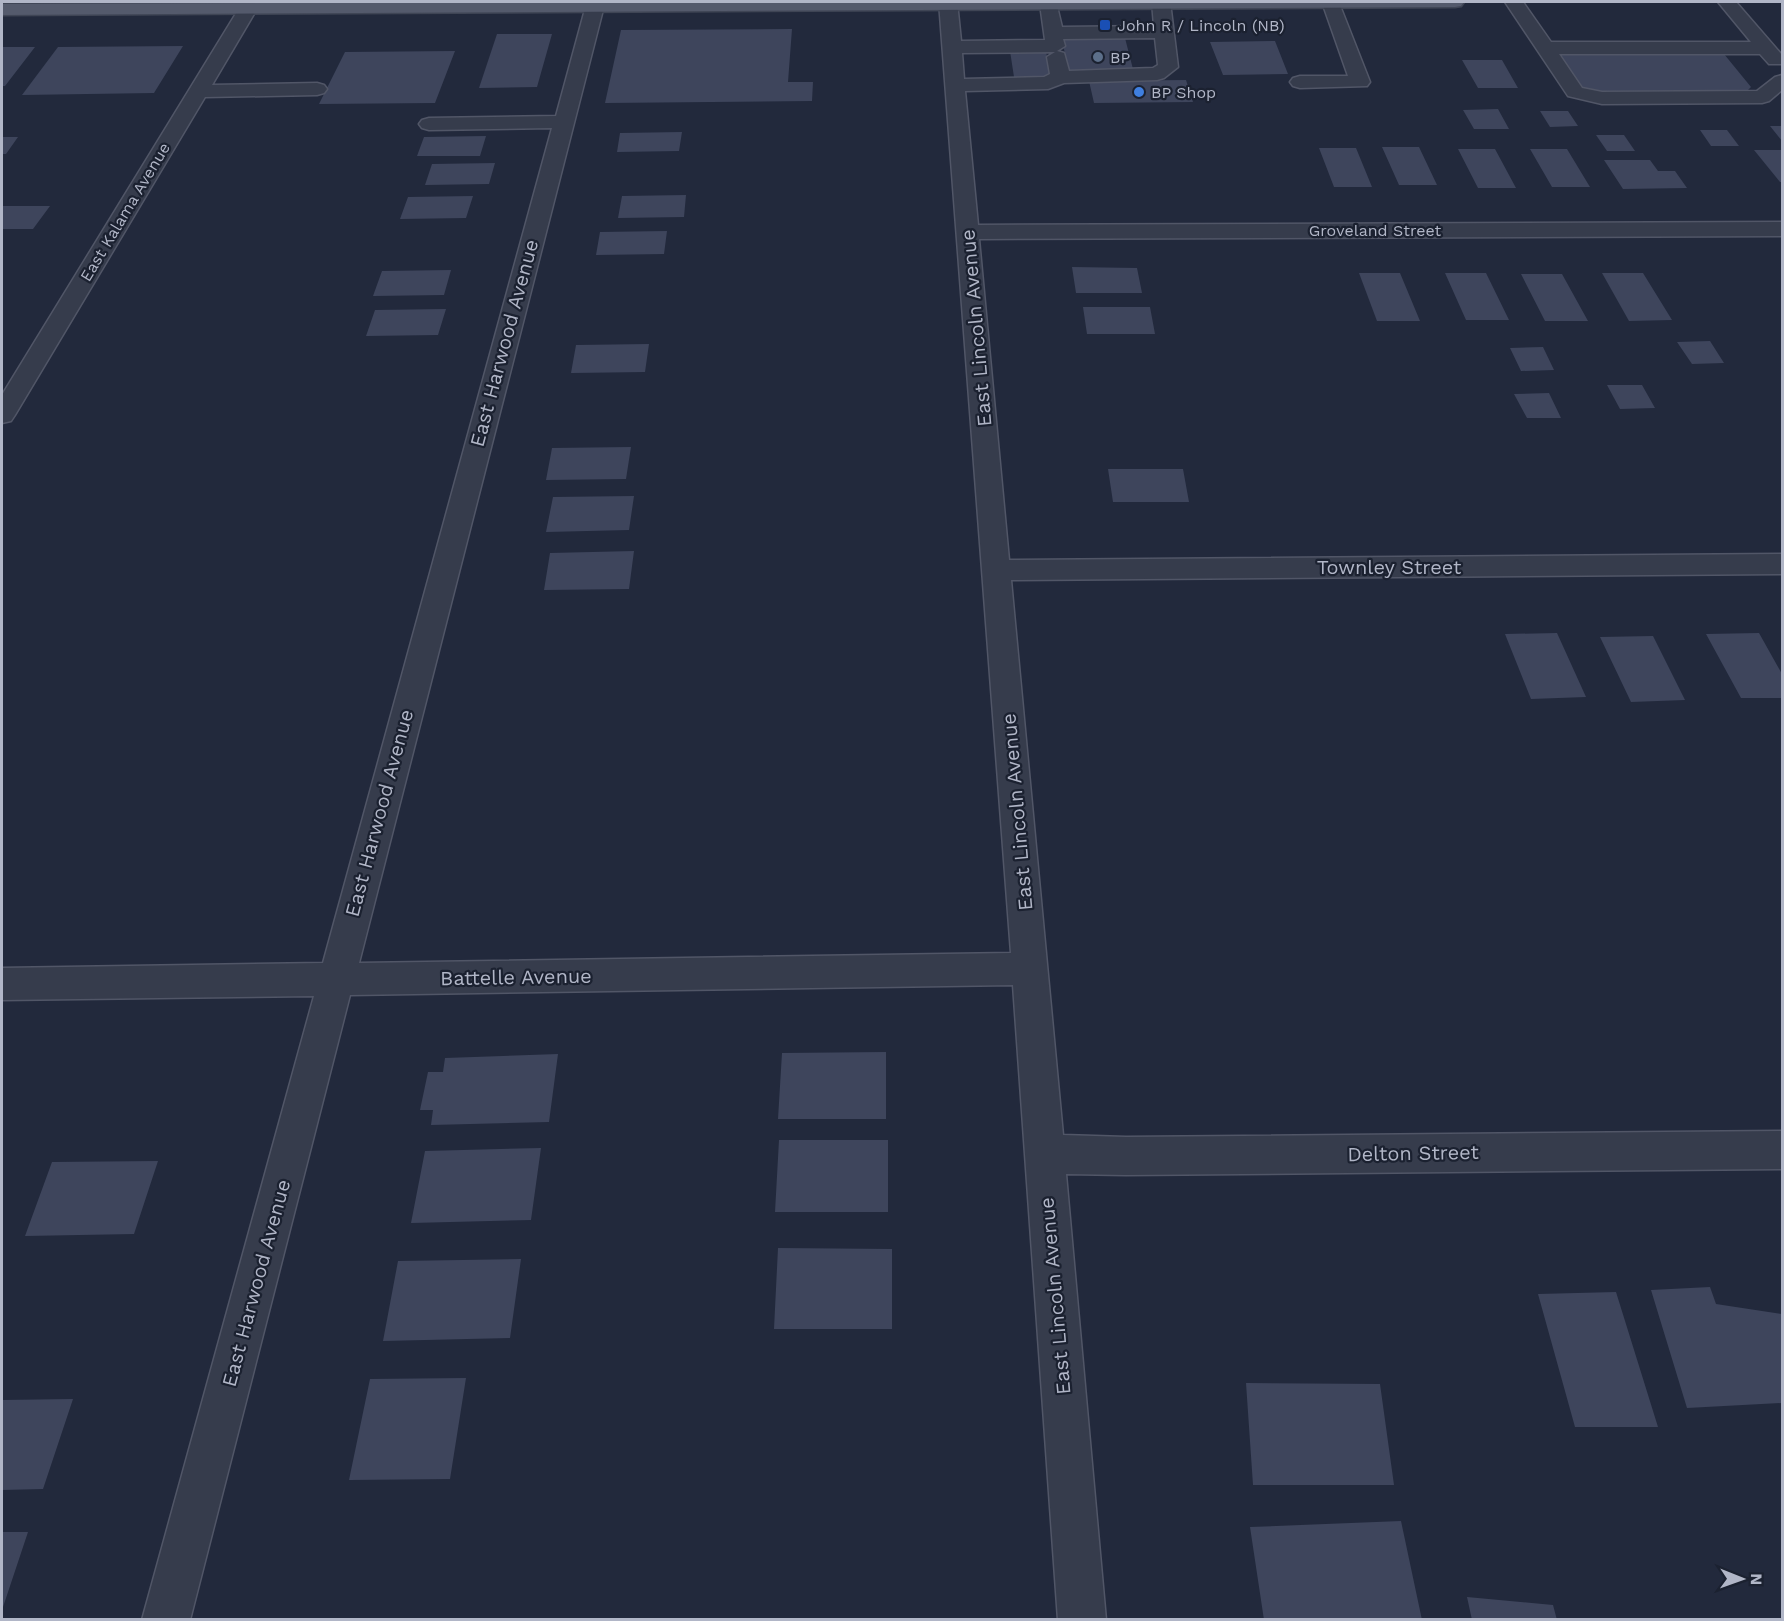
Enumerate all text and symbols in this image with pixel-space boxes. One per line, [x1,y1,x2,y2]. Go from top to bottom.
place label: John R / Lincoln (NB) [1117,16,1285,35]
marker: John R / Lincoln (NB) [1098,18,1112,32]
place label: BP [1110,48,1130,67]
marker: BP [1091,50,1105,64]
place label: BP Shop [1151,83,1216,102]
marker: BP Shop [1132,85,1146,99]
street label: East Kalama Avenue [76,139,174,285]
street label: Groveland Street [1309,221,1442,240]
street label: East Lincoln Avenue [955,228,997,428]
street label: East Harwood Avenue [465,237,543,449]
street label: Townley Street [1317,555,1462,579]
street label: East Harwood Avenue [340,707,418,919]
street label: East Lincoln Avenue [996,712,1038,912]
street label: Battelle Avenue [440,964,592,990]
street label: Delton Street [1347,1140,1480,1166]
street label: East Harwood Avenue [217,1177,295,1389]
street label: East Lincoln Avenue [1034,1196,1076,1396]
north arrow [1712,1549,1772,1609]
text: N [1747,1573,1766,1585]

